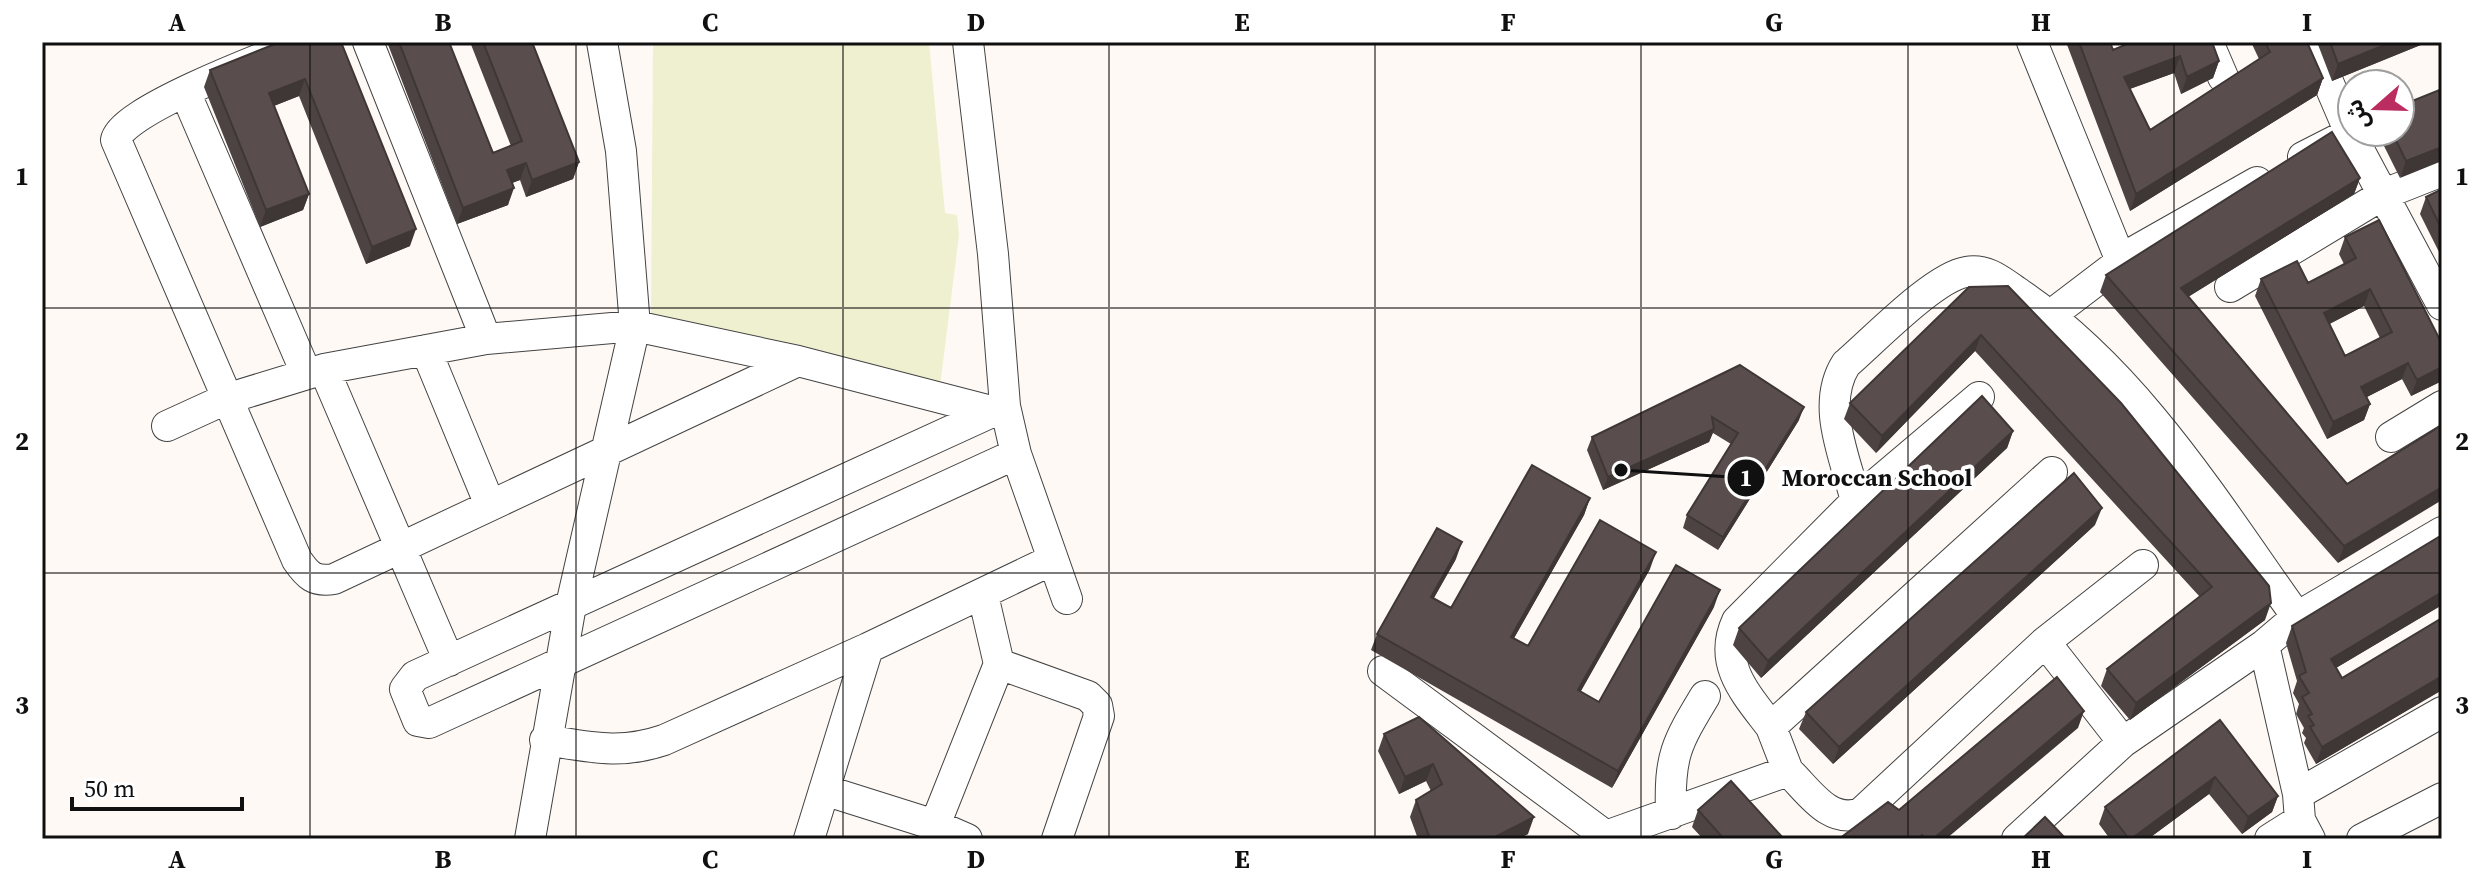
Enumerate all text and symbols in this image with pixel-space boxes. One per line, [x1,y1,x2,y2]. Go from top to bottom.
text: A [168,4,186,40]
text: B [435,4,452,40]
text: C [702,4,718,40]
text: D [967,4,985,40]
text: E [1234,4,1250,40]
text: F [1500,4,1516,40]
text: G [1765,4,1783,40]
text: H [2031,4,2051,40]
text: I [2302,4,2312,40]
north arrow [2336,68,2416,148]
text: ش [2338,96,2376,134]
text: 1 [15,158,29,194]
text: 1 [2455,158,2469,194]
text: 2 [15,423,29,459]
text: 2 [2455,423,2469,459]
callout: Moroccan School [1726,454,1988,502]
text: 1 [1739,461,1753,494]
text: Moroccan School [1782,461,1972,494]
text: 3 [15,687,29,723]
text: 3 [2455,687,2469,723]
scale bar [72,761,242,811]
text: 50 m [84,772,135,805]
text: A [168,841,186,877]
text: B [435,841,452,877]
text: C [702,841,718,877]
text: D [967,841,985,877]
text: E [1234,841,1250,877]
text: F [1500,841,1516,877]
text: G [1765,841,1783,877]
text: H [2031,841,2051,877]
text: I [2302,841,2312,877]

